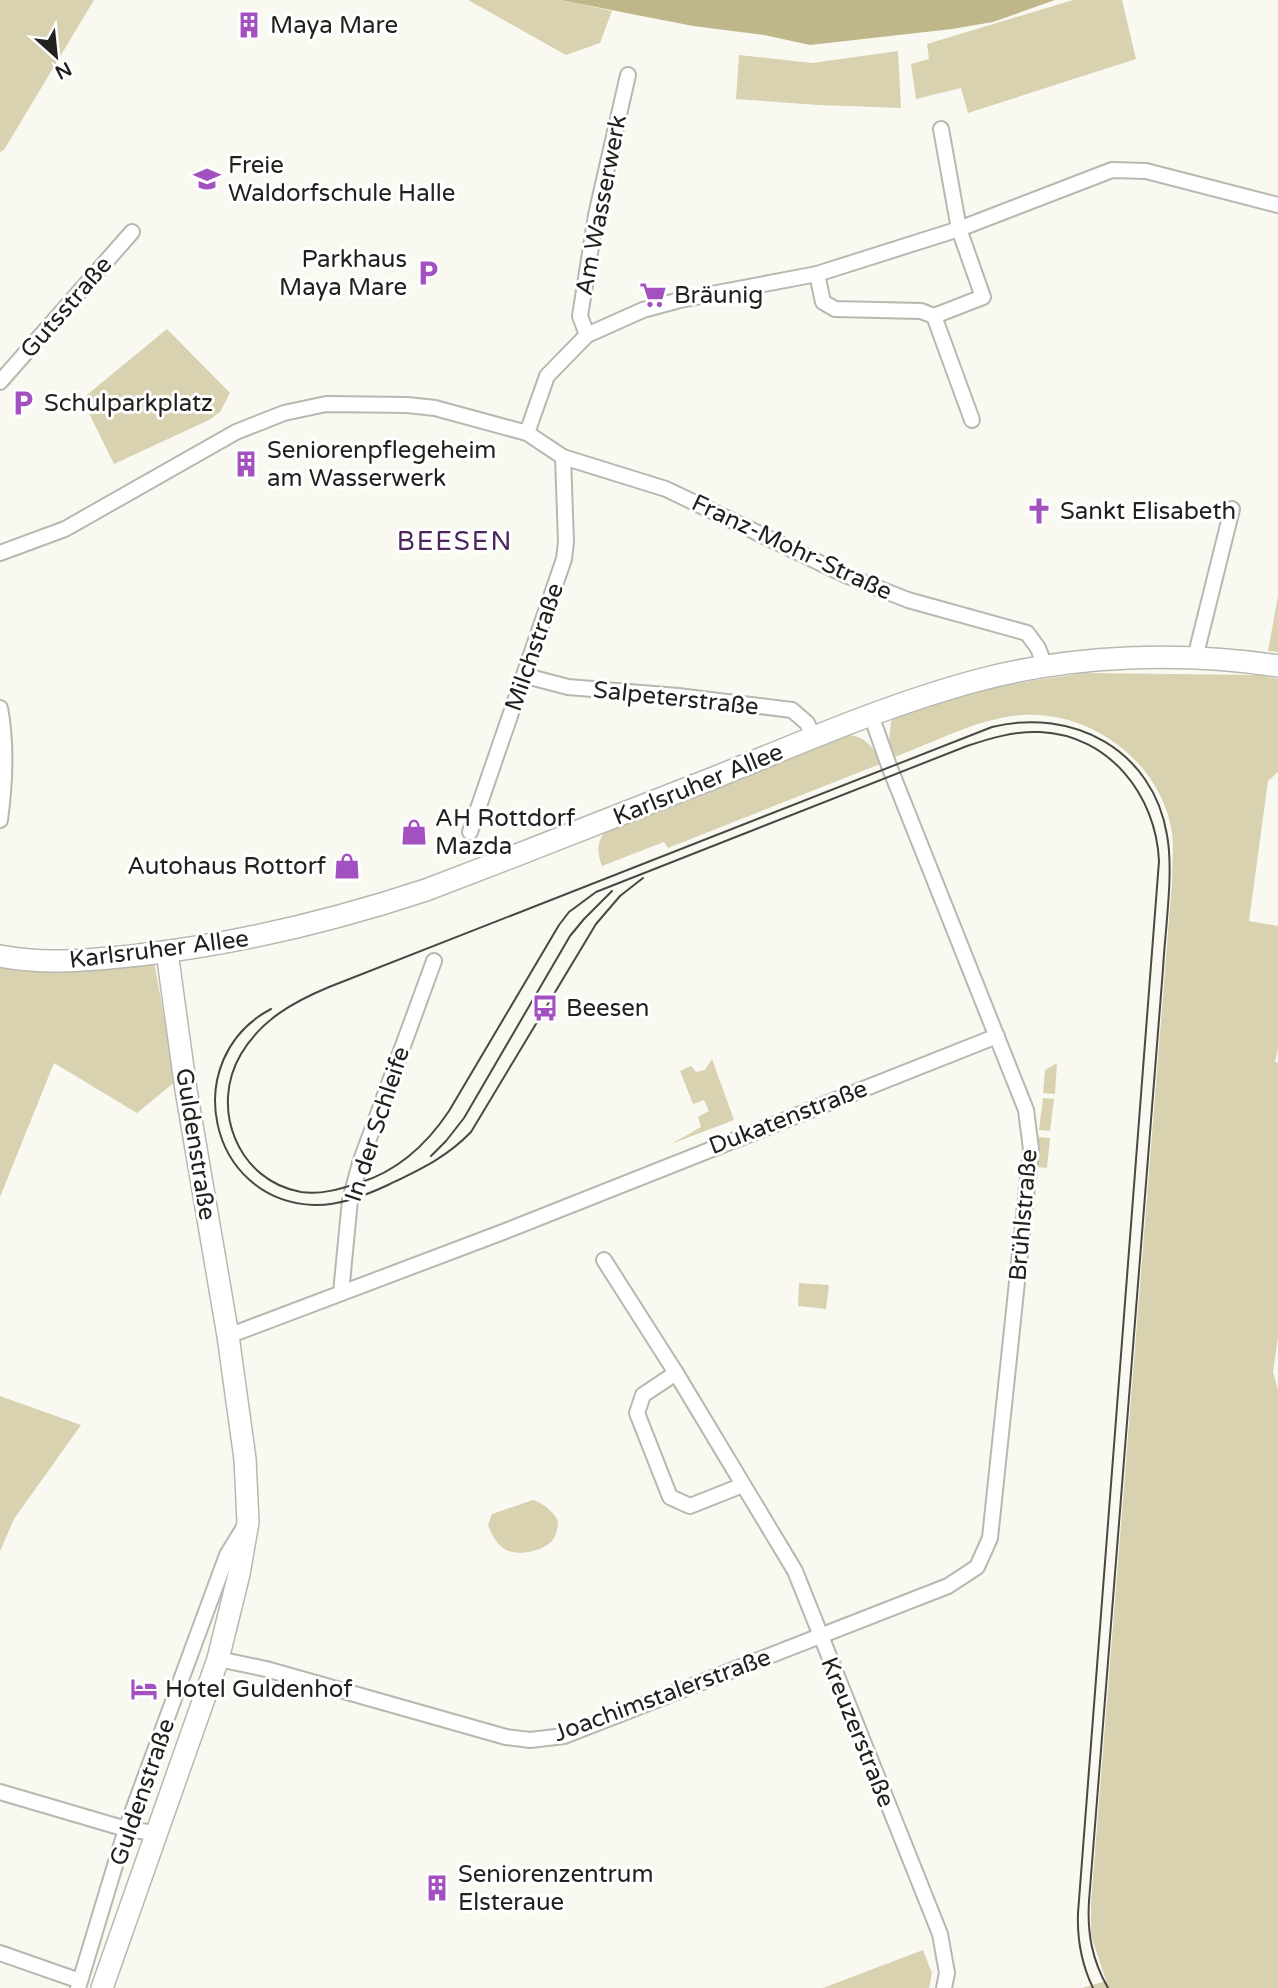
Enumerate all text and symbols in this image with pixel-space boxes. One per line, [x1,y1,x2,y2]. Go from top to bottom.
building icon: Maya Mare [234,10,264,40]
place label: Maya Mare [270,11,398,40]
north arrow [21,21,91,91]
text: N [51,57,75,84]
street label: Am Wasserwerk [570,112,633,298]
place label: Freie Waldorfschule Halle [228,151,455,208]
school or university icon: Freie Waldorfschule Halle [192,164,222,194]
place label: Parkhaus Maya Mare [279,245,407,302]
street label: Gutsstraße [14,251,118,364]
parking icon: Parkhaus Maya Mare [413,258,443,288]
supermarket icon: Bräunig [638,280,668,310]
place label: Bräunig [674,281,763,310]
parking icon: Schulparkplatz [8,388,38,418]
place label: Schulparkplatz [44,389,213,418]
place label: Seniorenpflegeheim am Wasserwerk [267,436,496,493]
building icon: Seniorenpflegeheim am Wasserwerk [231,449,261,479]
street label: Franz-Mohr-Straße [687,488,897,607]
church icon: Sankt Elisabeth [1024,496,1054,526]
place label: Sankt Elisabeth [1060,497,1236,526]
district label: BEESEN [397,526,513,557]
street label: Milchstraße [499,579,570,715]
street label: Salpeterstraße [592,675,760,722]
street label: Karlsruher Allee [609,737,787,832]
place label: AH Rottdorf Mazda [435,804,576,861]
shop icon: AH Rottdorf Mazda [399,817,429,847]
shop icon: Autohaus Rottorf [332,851,362,881]
place label: Autohaus Rottorf [127,852,327,881]
street label: Karlsruher Allee [68,924,250,975]
bus stop icon: Beesen [530,993,560,1023]
place label: Beesen [566,994,649,1023]
street label: In der Schleife [339,1043,416,1205]
street label: Guldenstraße [169,1066,222,1222]
street label: Dukatenstraße [705,1074,871,1161]
street label: Brühlstraße [1003,1148,1044,1282]
street label: Joachimstalerstraße [550,1643,775,1748]
street label: Kreuzerstraße [814,1653,901,1811]
hotel icon: Hotel Guldenhof [129,1674,159,1704]
place label: Hotel Guldenhof [165,1675,353,1704]
street label: Guldenstraße [104,1715,181,1869]
place label: Seniorenzentrum Elsteraue [458,1860,653,1917]
building icon: Seniorenzentrum Elsteraue [422,1873,452,1903]

